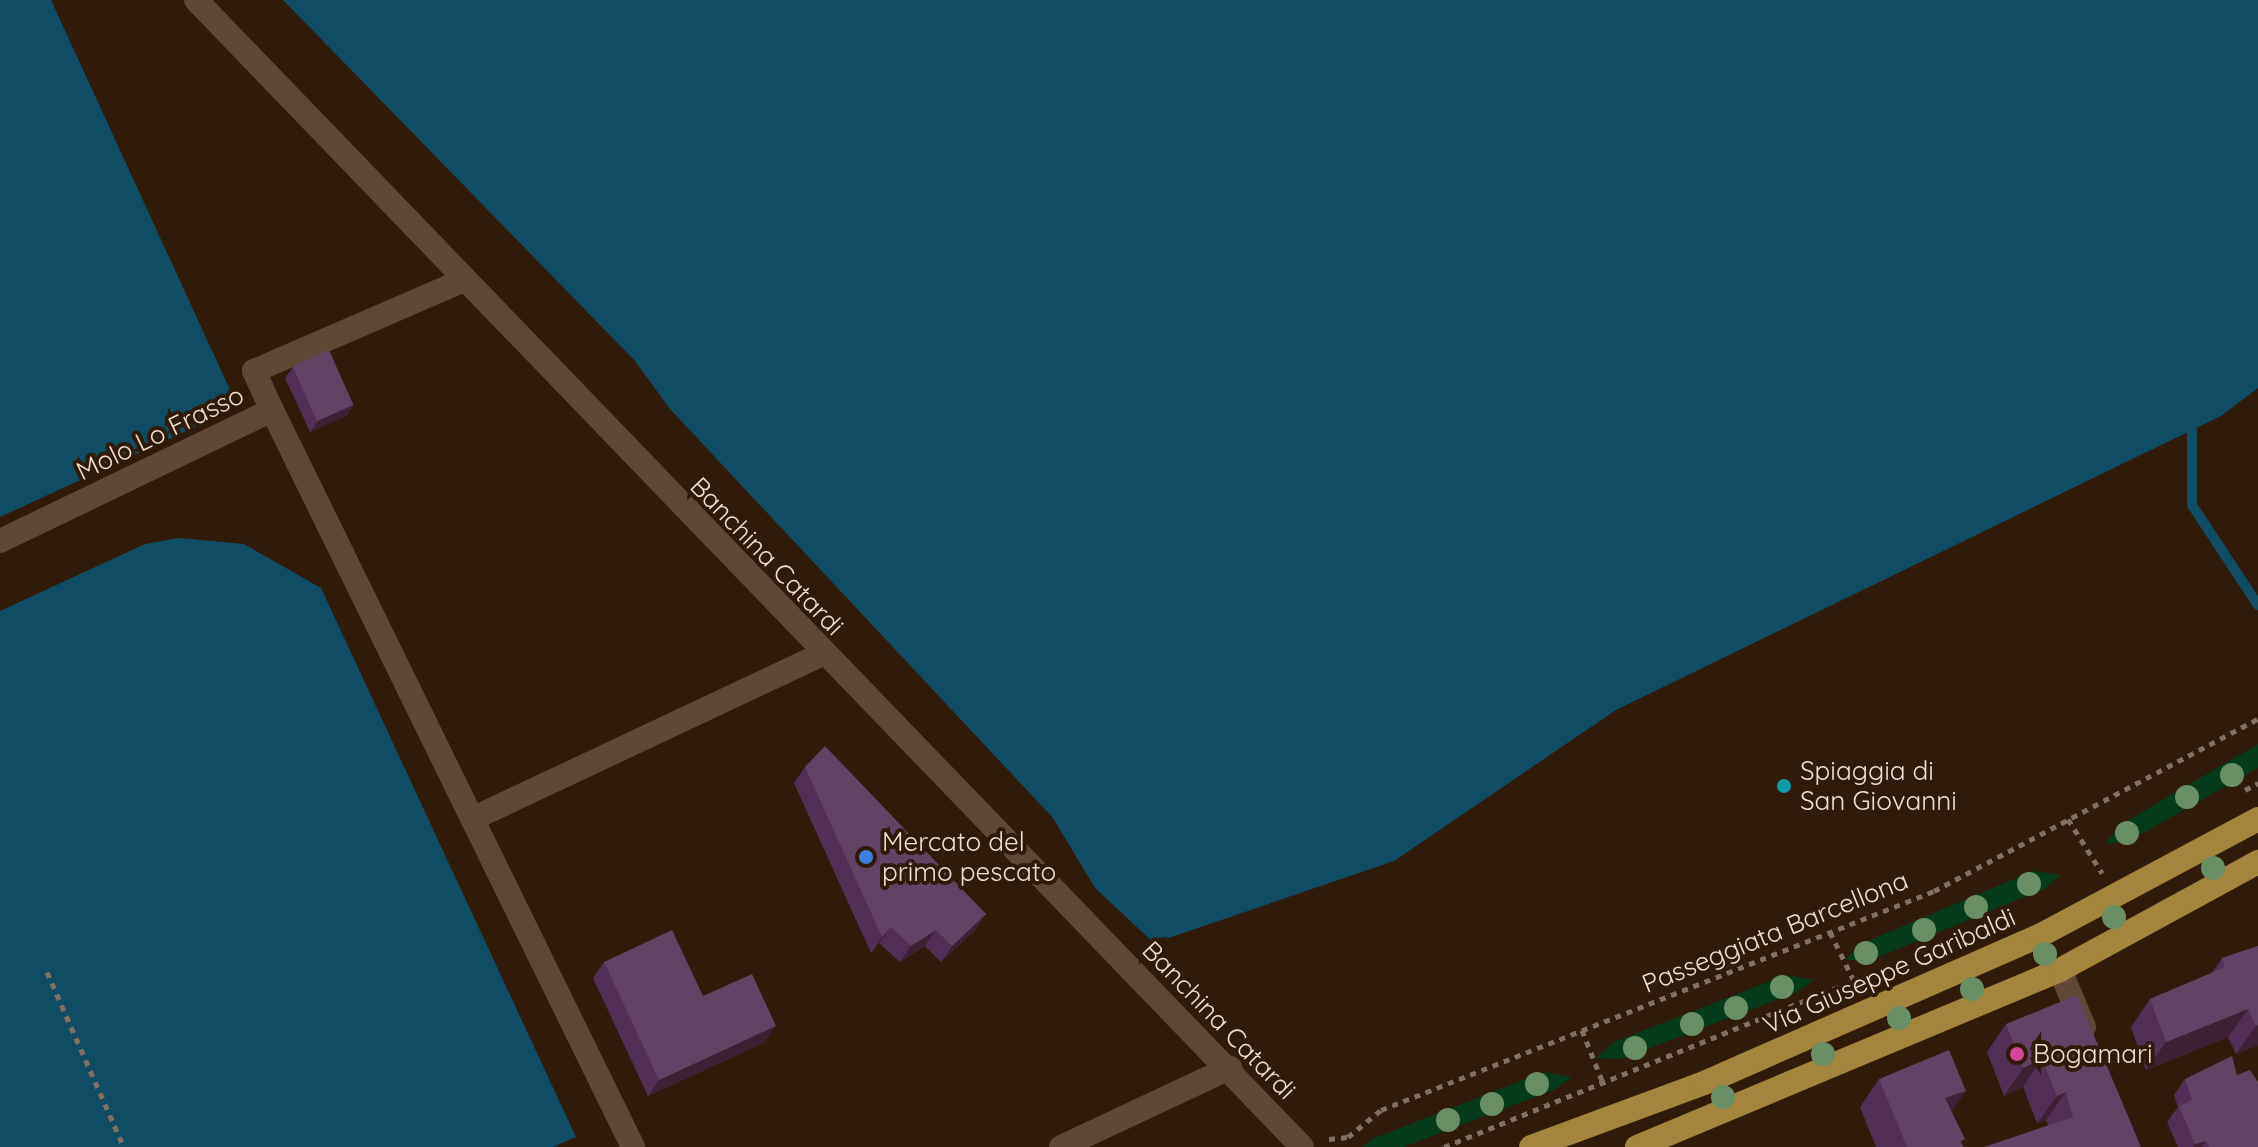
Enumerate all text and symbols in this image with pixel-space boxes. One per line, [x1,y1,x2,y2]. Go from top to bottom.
street label: Molo Lo Frasso [71,379,249,487]
street label: Banchina Catardi [684,471,850,641]
place label: Spiaggia di San Giovanni [1800,755,1957,816]
marker: Spiaggia di San Giovanni [1775,777,1793,795]
place label: Mercato del primo pescato [882,826,1056,888]
marker: Mercato del primo pescato [857,848,875,866]
street label: Passeggiata Barcellona [1638,864,1912,1000]
street label: Via Giuseppe Garibaldi [1758,901,2020,1041]
street label: Banchina Catardi [1136,935,1302,1105]
place label: Bogamari [2033,1038,2152,1070]
marker: Bogamari [2008,1045,2026,1063]

